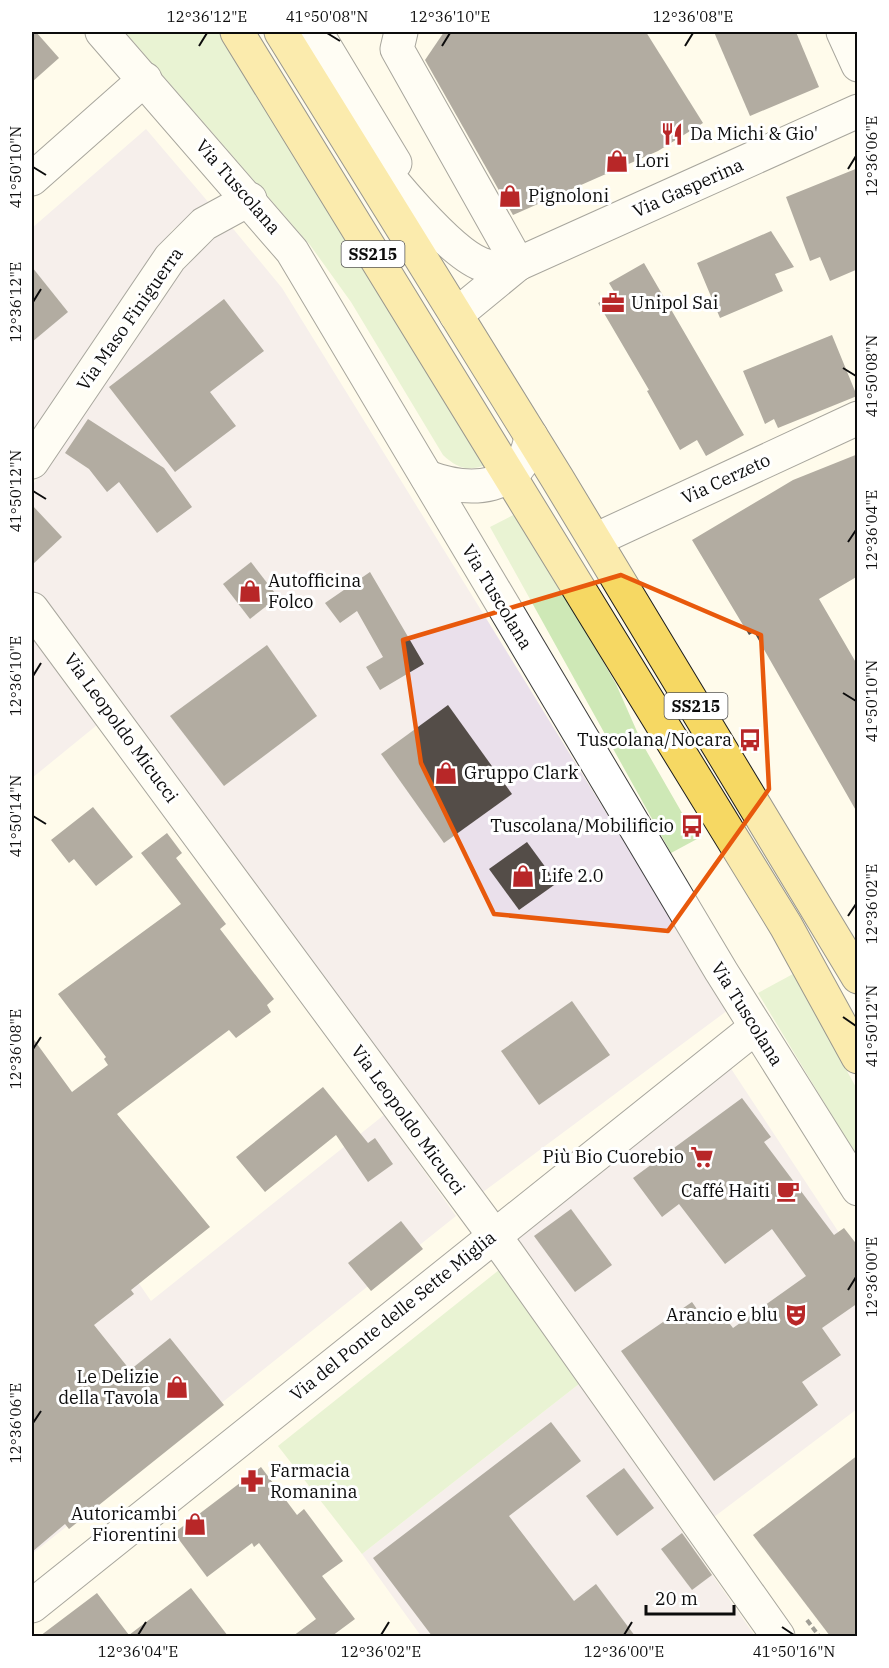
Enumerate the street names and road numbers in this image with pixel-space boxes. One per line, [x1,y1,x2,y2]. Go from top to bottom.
street label: Via Tuscolana [191,134,286,239]
street label: Via Gasperina [629,153,747,222]
road number: SS215 [342,241,404,267]
street label: Via Maso Finiguerra [71,242,188,395]
street label: Via Cerzeto [678,448,774,509]
street label: Via Tuscolana [457,540,538,654]
street label: Via Leopoldo Micucci [59,648,184,807]
road number: SS215 [664,693,728,719]
street label: Via Tuscolana [706,957,789,1070]
street label: Via Leopoldo Micucci [346,1040,471,1199]
street label: Via del Ponte delle Sette Miglia [285,1225,500,1406]

